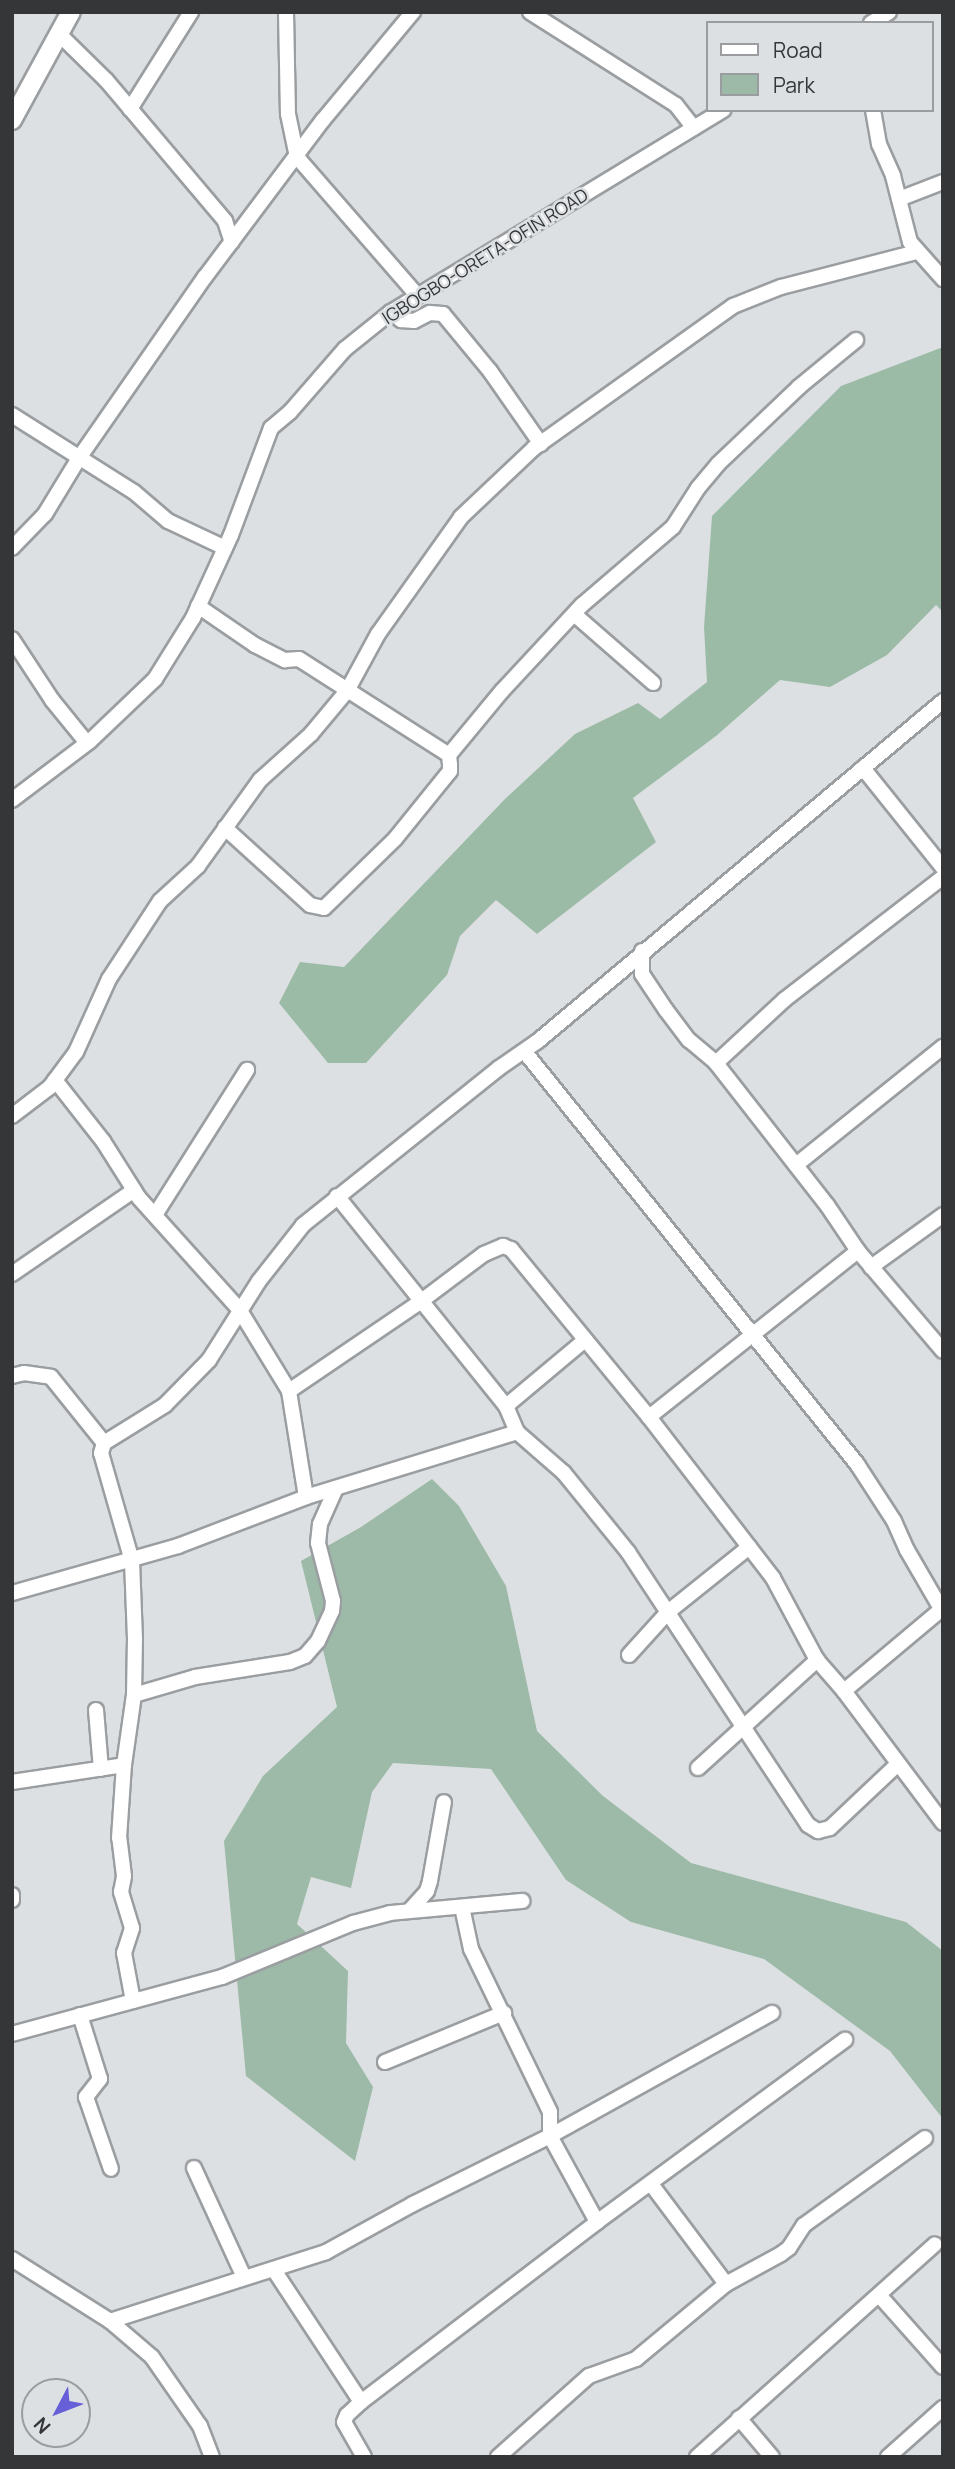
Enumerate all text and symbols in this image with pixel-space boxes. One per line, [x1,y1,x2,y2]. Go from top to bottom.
legend [706,21,934,112]
text: Road [773,36,823,64]
text: Park [773,71,815,99]
street label: IGBOGBO-ORETA-OFIN ROAD [378,184,592,328]
north arrow [21,2378,91,2448]
text: N [28,2412,56,2439]

